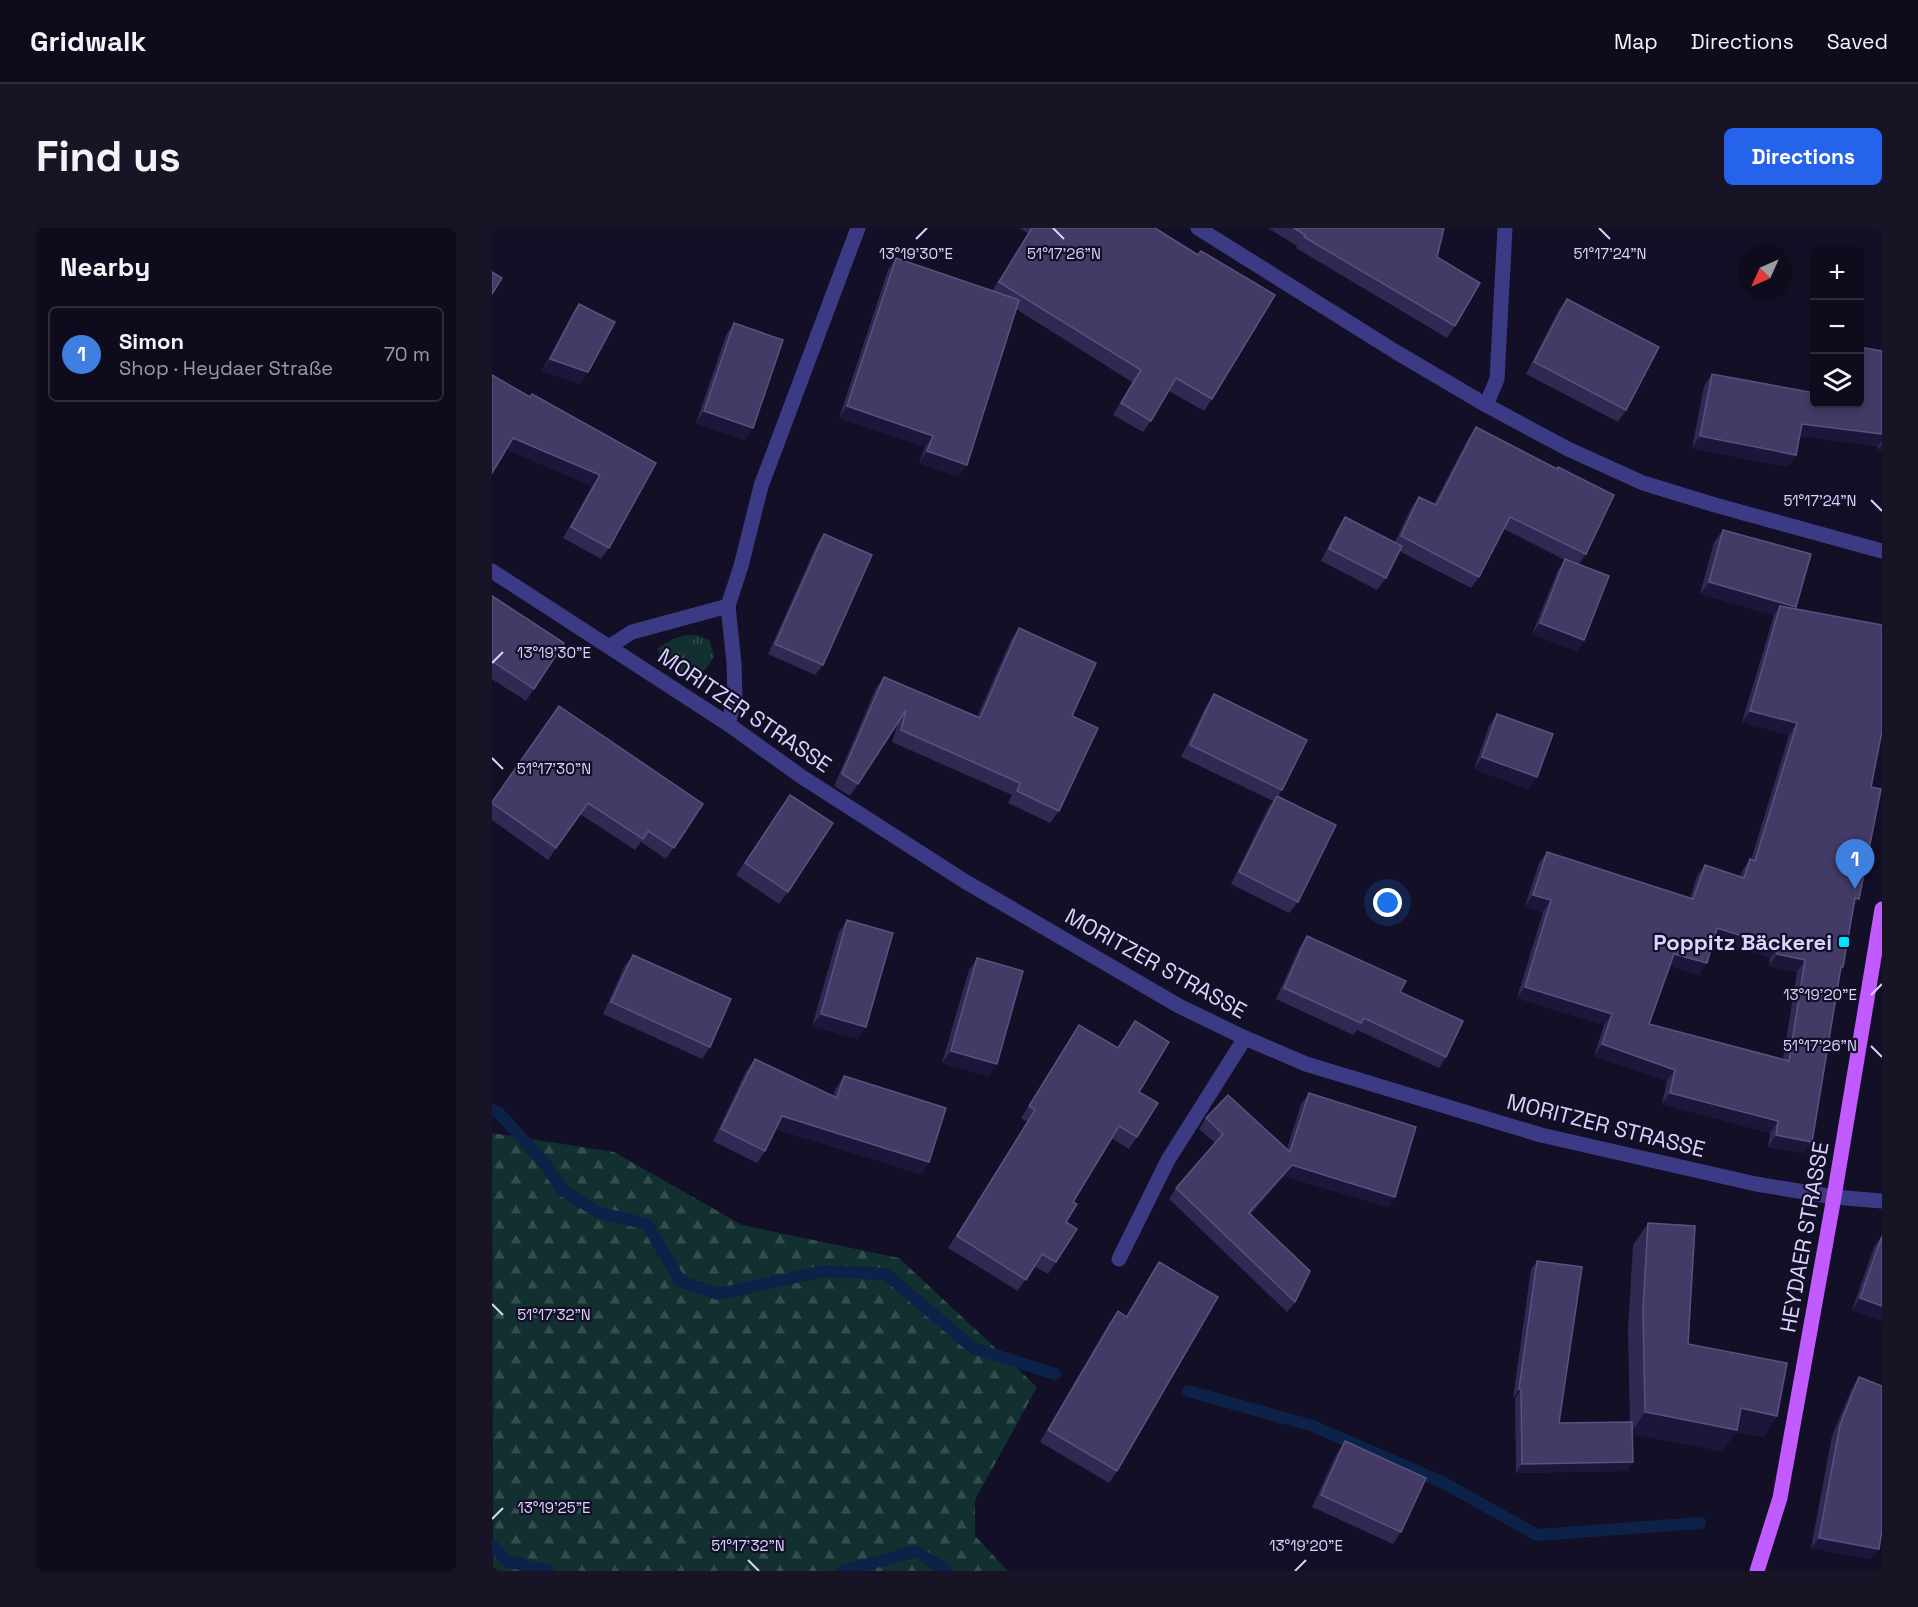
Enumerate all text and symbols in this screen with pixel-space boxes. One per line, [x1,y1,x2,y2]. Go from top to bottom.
text: Gridwalk [30,23,146,59]
text: Map [1614,28,1658,55]
text: Directions [1691,28,1794,55]
text: Saved [1827,28,1888,55]
button: Directions [1724,128,1882,185]
text: Find us [36,130,181,183]
text: 13°19'30"E [879,244,953,263]
text: 51°17'26"N [1027,244,1101,263]
text: 51°17'24"N [1573,244,1647,263]
north arrow [1738,246,1792,300]
map controls [1810,246,1864,408]
button: + [1810,246,1864,300]
text: Nearby [60,250,150,284]
button: − [1810,300,1864,354]
text: Simon [119,327,184,355]
text: 1 [77,341,86,367]
text: 70 m [384,341,430,367]
button: layers [1810,354,1864,408]
text: Shop · Heydaer Straße [119,355,333,381]
text: 51°17'24"N [1783,491,1857,510]
street label: MORITZER STRASSE [653,642,837,778]
text: 13°19'30"E [517,643,591,662]
text: 51°17'30"N [517,759,591,778]
pin: 1 [1836,840,1874,889]
your location [1373,888,1402,917]
street label: MORITZER STRASSE [1060,901,1252,1025]
place label: Poppitz Bäckerei [1653,928,1832,956]
marker: Poppitz Bäckerei [1837,935,1851,949]
text: 13°19'20"E [1783,985,1857,1004]
text: 51°17'26"N [1783,1036,1857,1055]
street label: MORITZER STRASSE [1504,1087,1708,1163]
street label: HEYDAER STRASSE [1773,1139,1835,1335]
text: 51°17'32"N [517,1305,591,1324]
text: 13°19'25"E [517,1498,591,1517]
text: 51°17'32"N [711,1536,785,1555]
text: 13°19'20"E [1269,1536,1343,1555]

